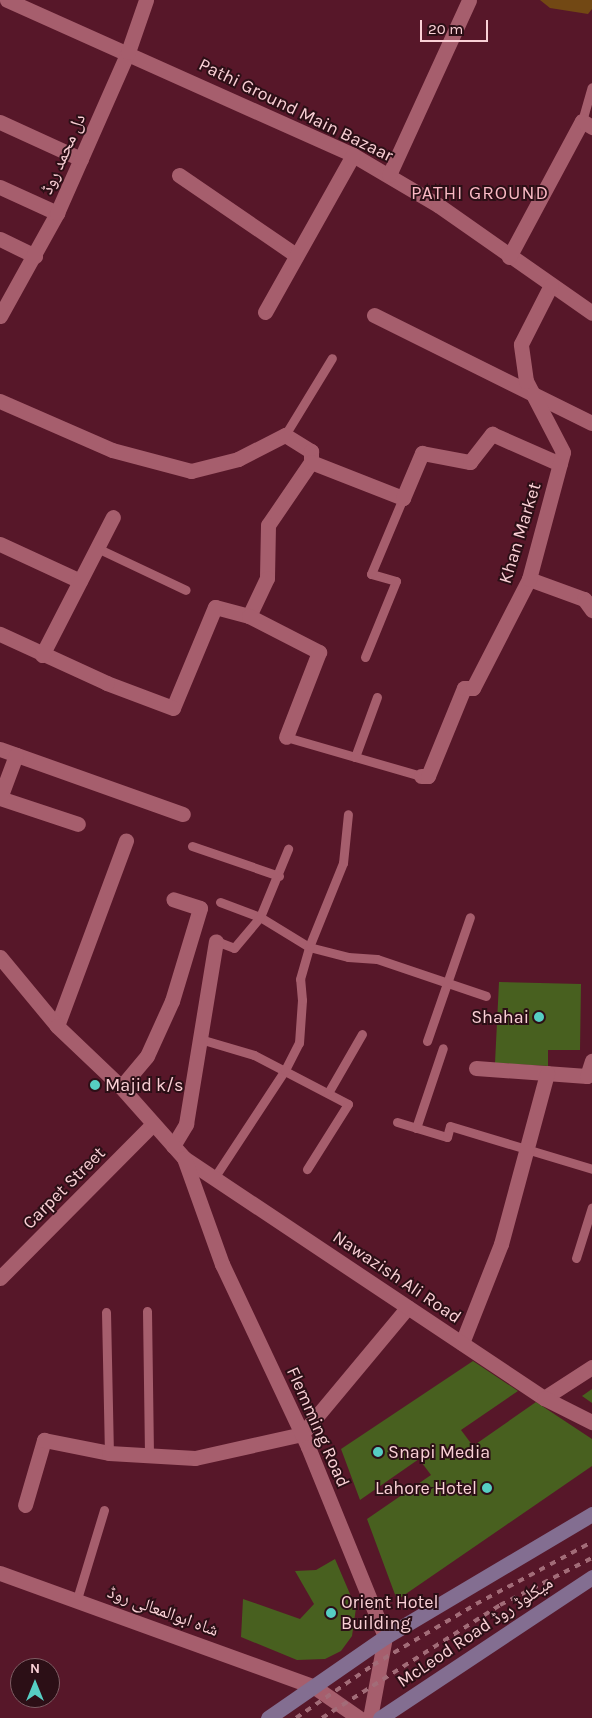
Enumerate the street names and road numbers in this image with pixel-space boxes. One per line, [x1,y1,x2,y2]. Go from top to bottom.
street label: Pathi Ground Main Bazaar [195,54,397,166]
street label: دل محمد روڈ [36,110,90,198]
street label: Khan Market [494,480,546,586]
street label: Carpet Street [18,1142,110,1234]
street label: Nawazish Ali Road [329,1226,465,1328]
street label: Flemming Road [282,1363,354,1491]
street label: McLeod Road میکلوڈ روڈ [393,1572,557,1692]
street label: شاہ ابوالمعالی روڈ [105,1581,221,1641]

